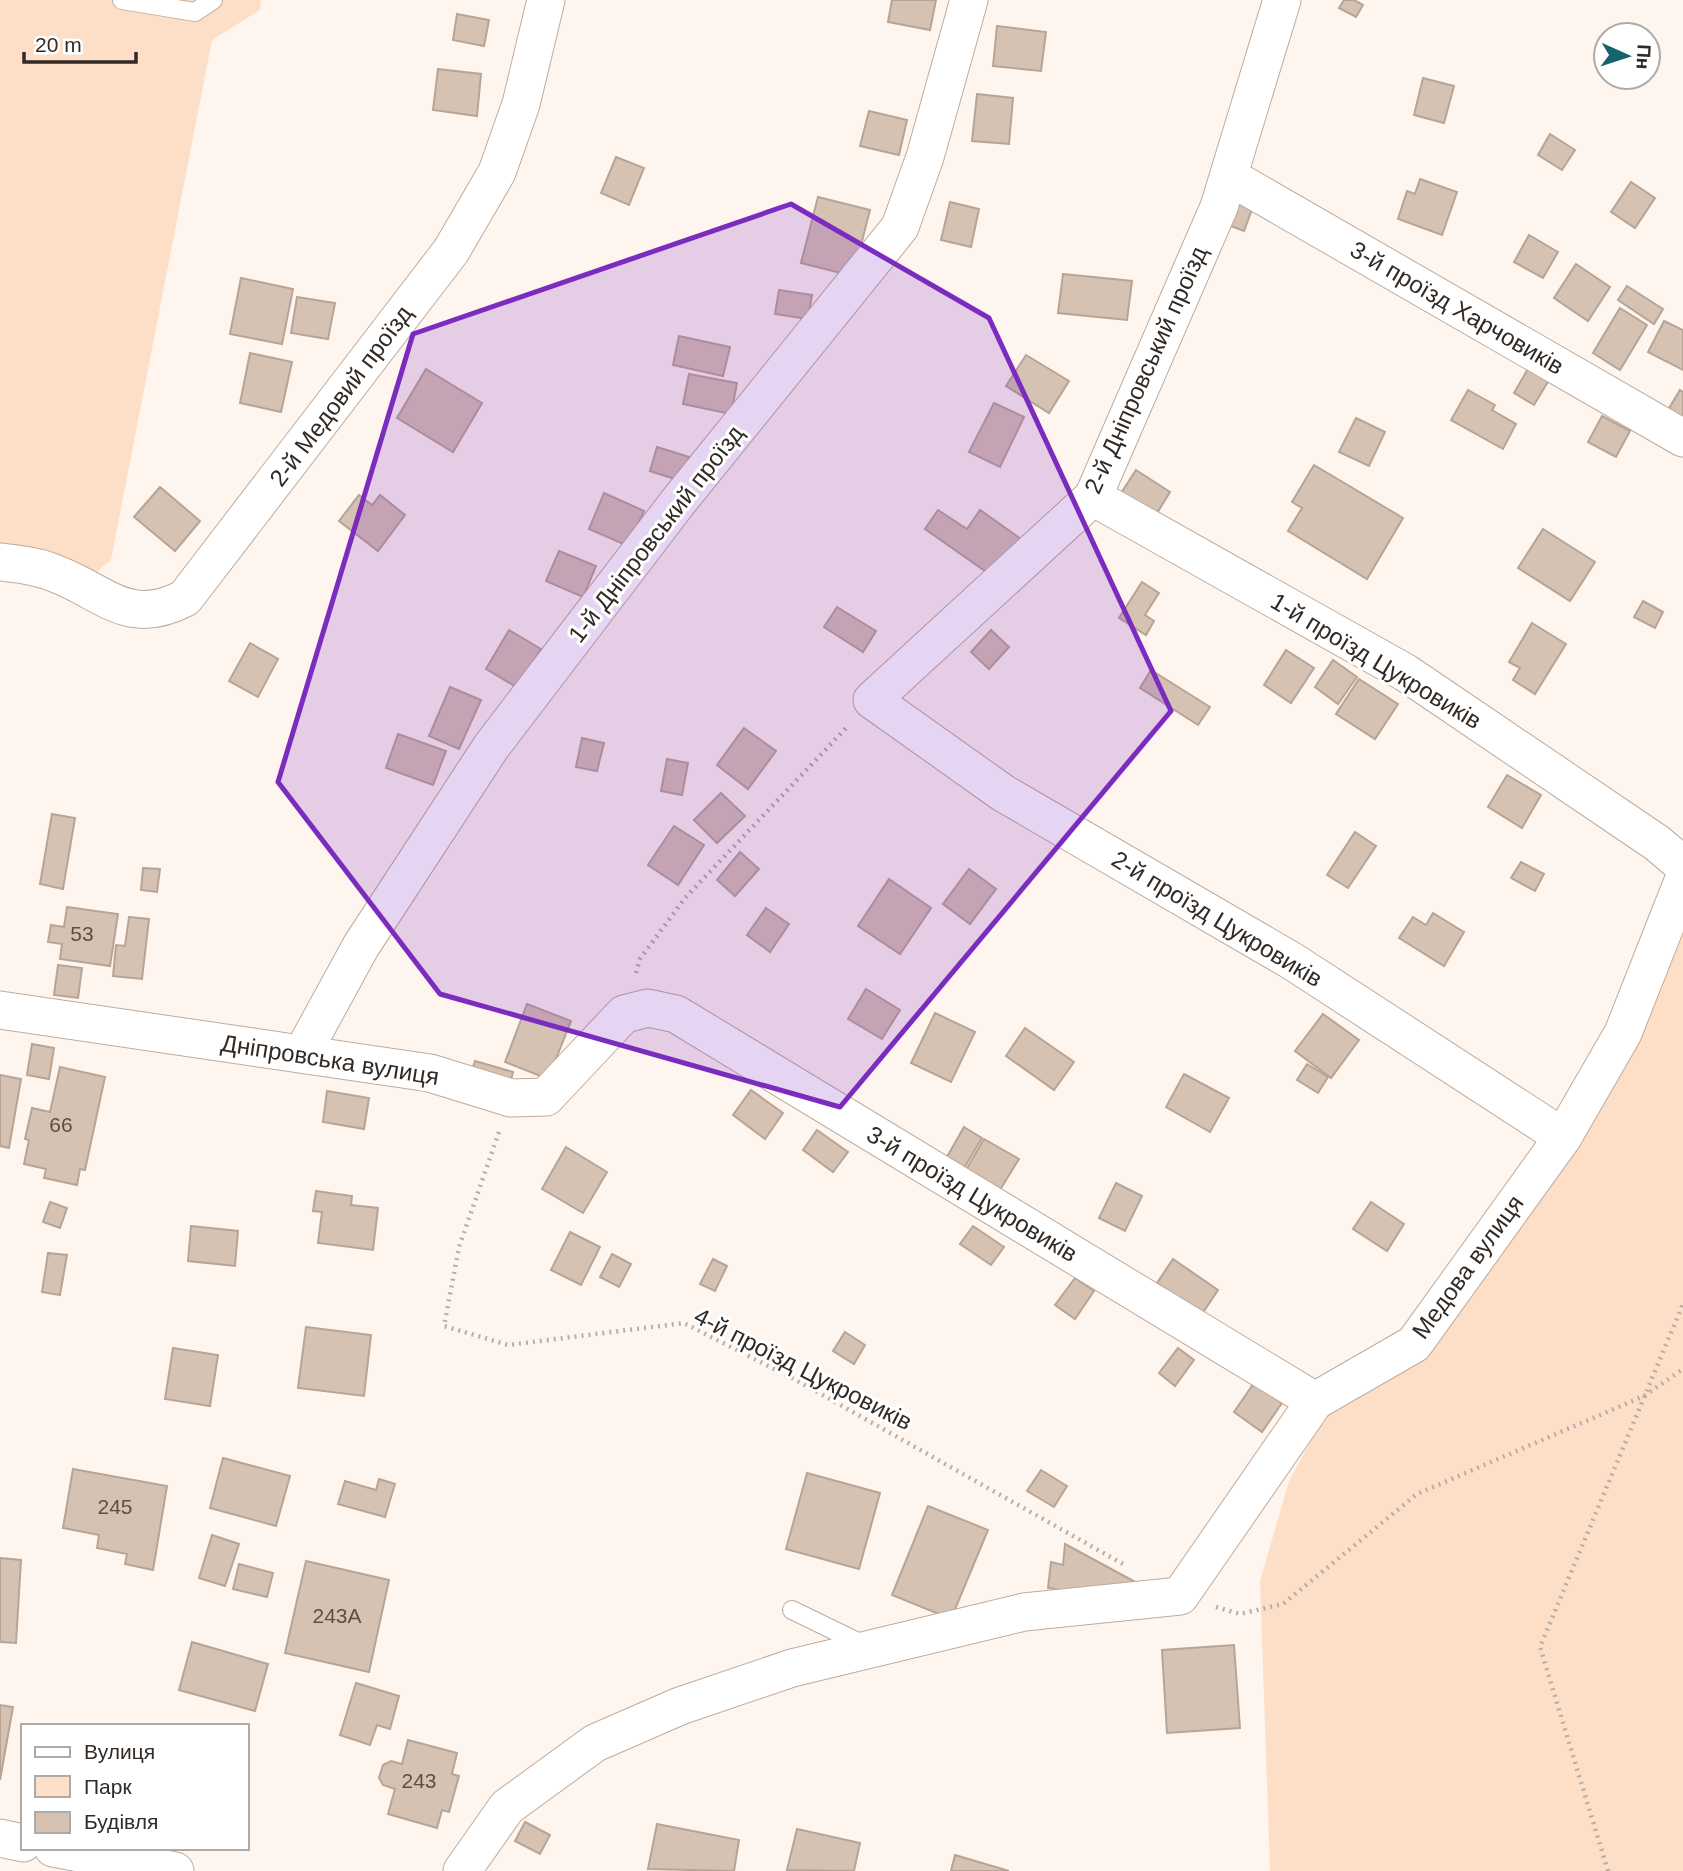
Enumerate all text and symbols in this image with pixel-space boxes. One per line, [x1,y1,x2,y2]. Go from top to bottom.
scale bar [24,21,136,65]
north arrow [1592,21,1662,91]
text: 20 m [35,33,82,56]
text: Пн [1632,44,1655,70]
street label: 3-й проїзд Харчовиків [1346,235,1569,380]
street label: 2-й Дніпровський проїзд [1079,242,1212,498]
street label: 2-й Медовий проїзд [264,300,417,491]
street label: 1-й Дніпровський проїзд [563,420,749,647]
street label: 1-й проїзд Цукровиків [1266,587,1486,734]
street label: 2-й проїзд Цукровиків [1107,845,1327,992]
house number: 53 [70,922,94,945]
street label: Дніпровська вулиця [219,1029,441,1090]
house number: 66 [49,1113,73,1136]
street label: 3-й проїзд Цукровиків [862,1120,1082,1267]
street label: Медова вулиця [1406,1190,1529,1344]
street label: 4-й проїзд Цукровиків [690,1302,917,1435]
house number: 245 [97,1495,133,1518]
house number: 243А [312,1604,362,1627]
legend [21,1724,248,1850]
text: Вулиця [84,1740,155,1763]
house number: 243 [401,1769,437,1792]
text: Парк [84,1775,132,1798]
text: Будівля [84,1810,158,1833]

